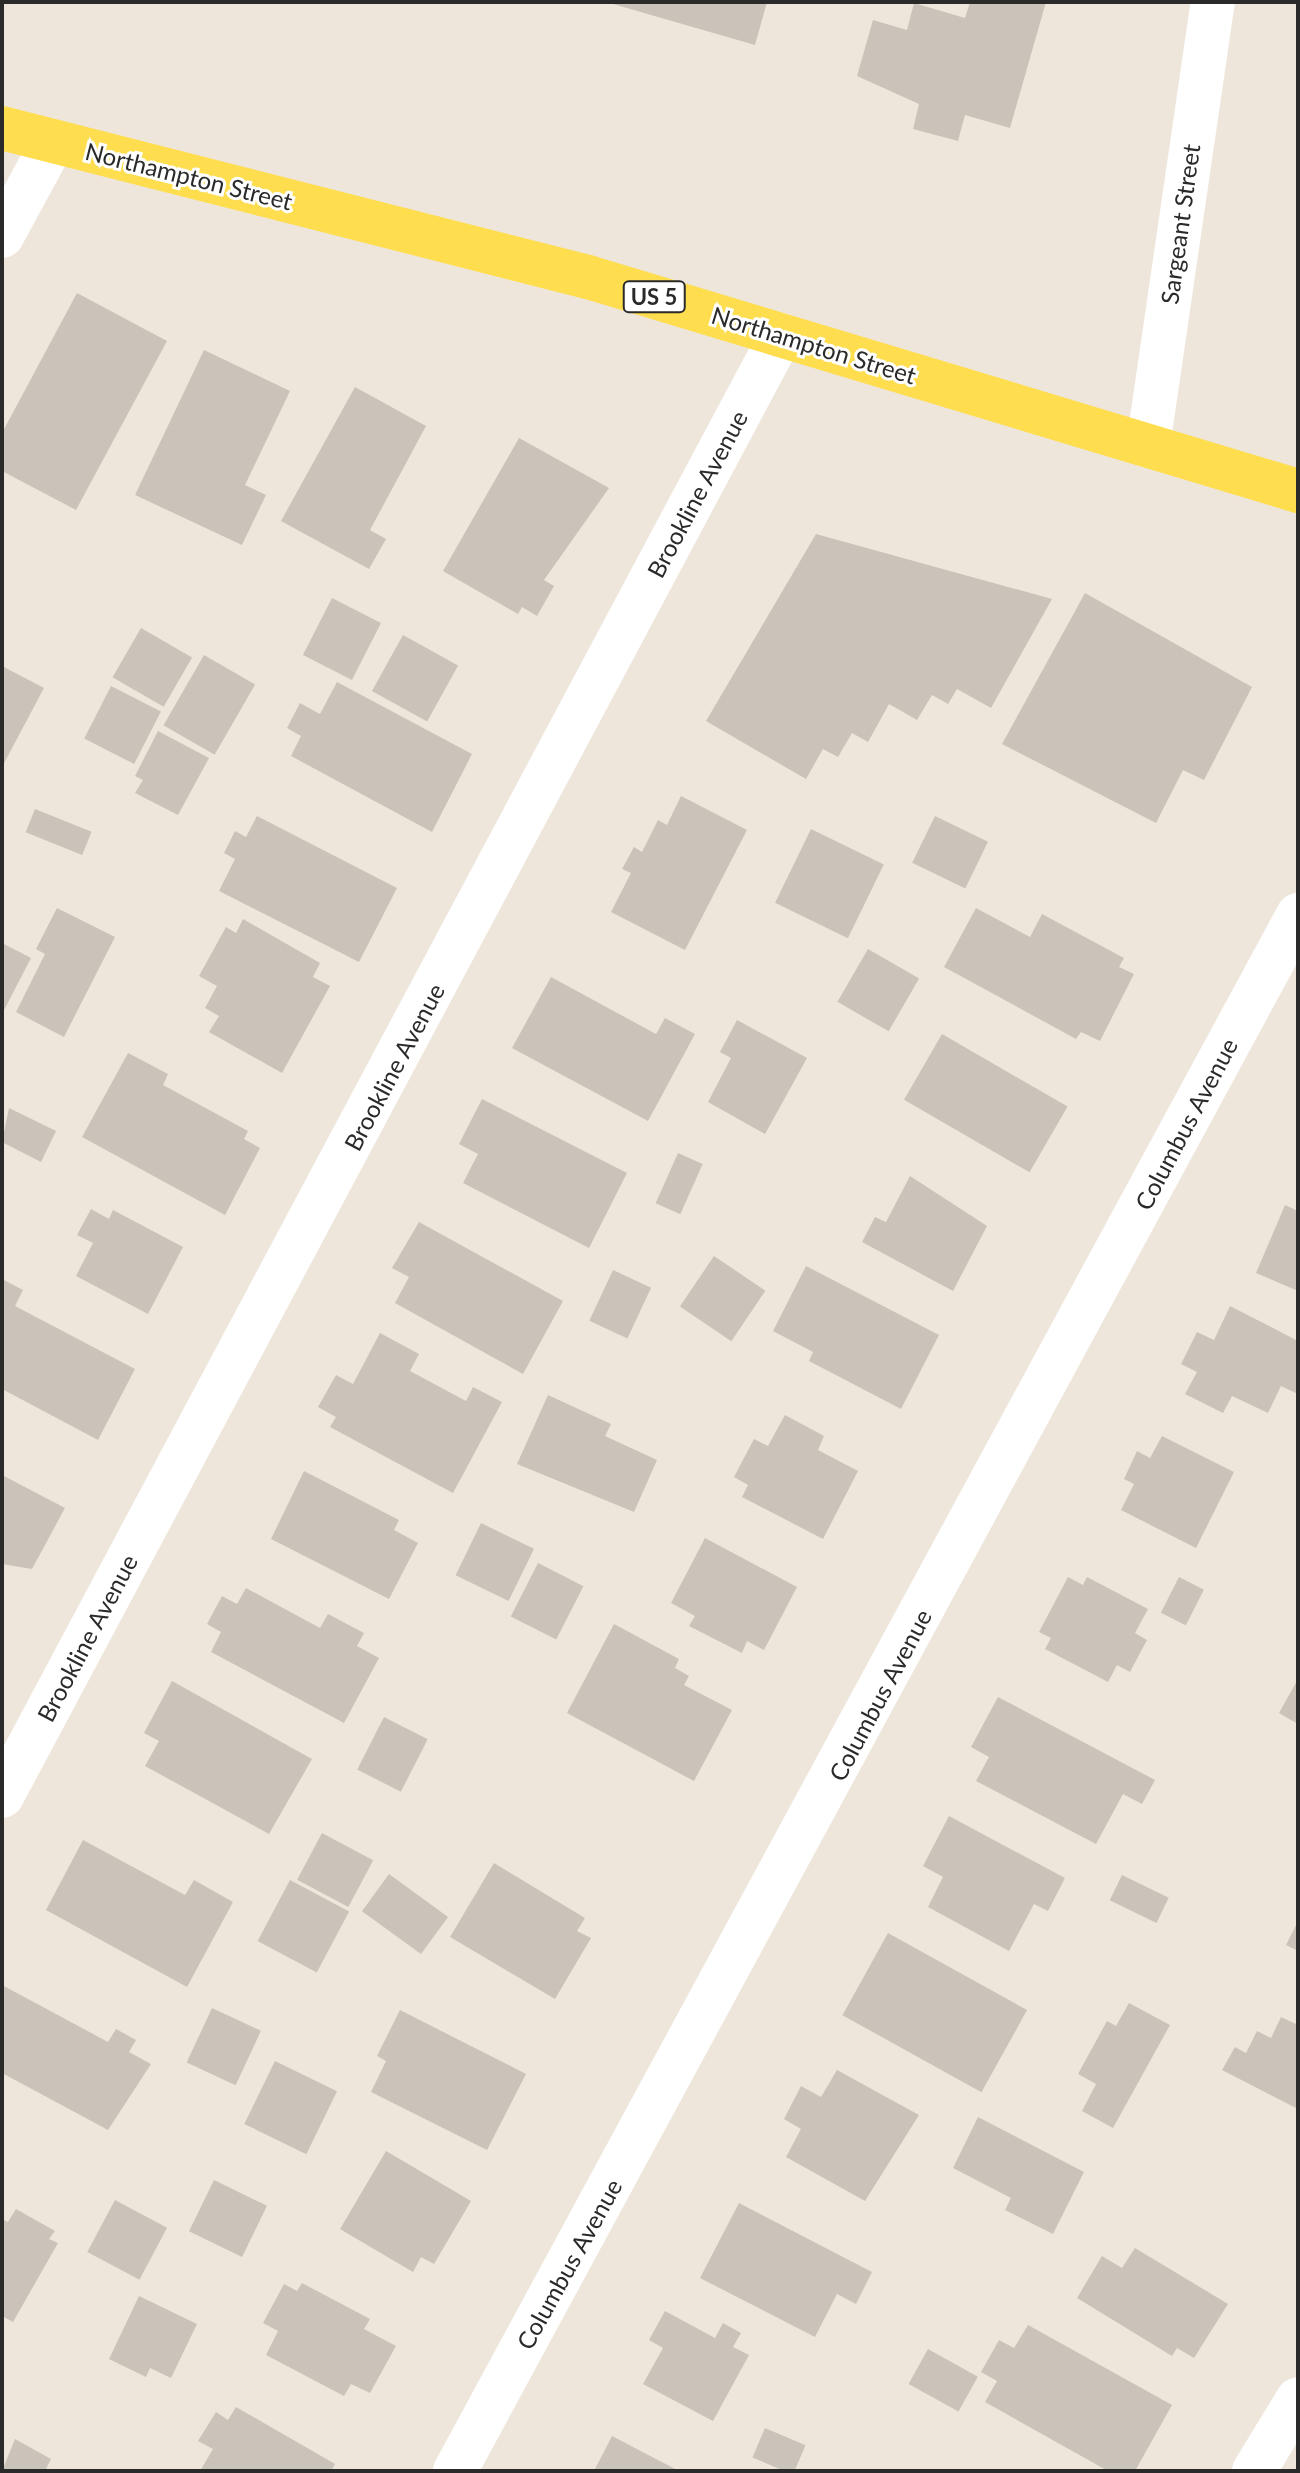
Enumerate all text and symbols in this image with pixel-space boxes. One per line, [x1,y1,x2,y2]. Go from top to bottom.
street label: Northampton Street [83,136,295,216]
street label: Sargeant Street [1155,142,1205,306]
road number: US 5 [622,279,686,315]
street label: Northampton Street [708,300,920,390]
street label: Brookline Avenue [641,405,753,583]
street label: Brookline Avenue [338,978,450,1156]
street label: Columbus Avenue [1128,1033,1244,1215]
street label: Brookline Avenue [31,1549,143,1727]
street label: Columbus Avenue [822,1604,938,1786]
street label: Columbus Avenue [510,2173,628,2355]

